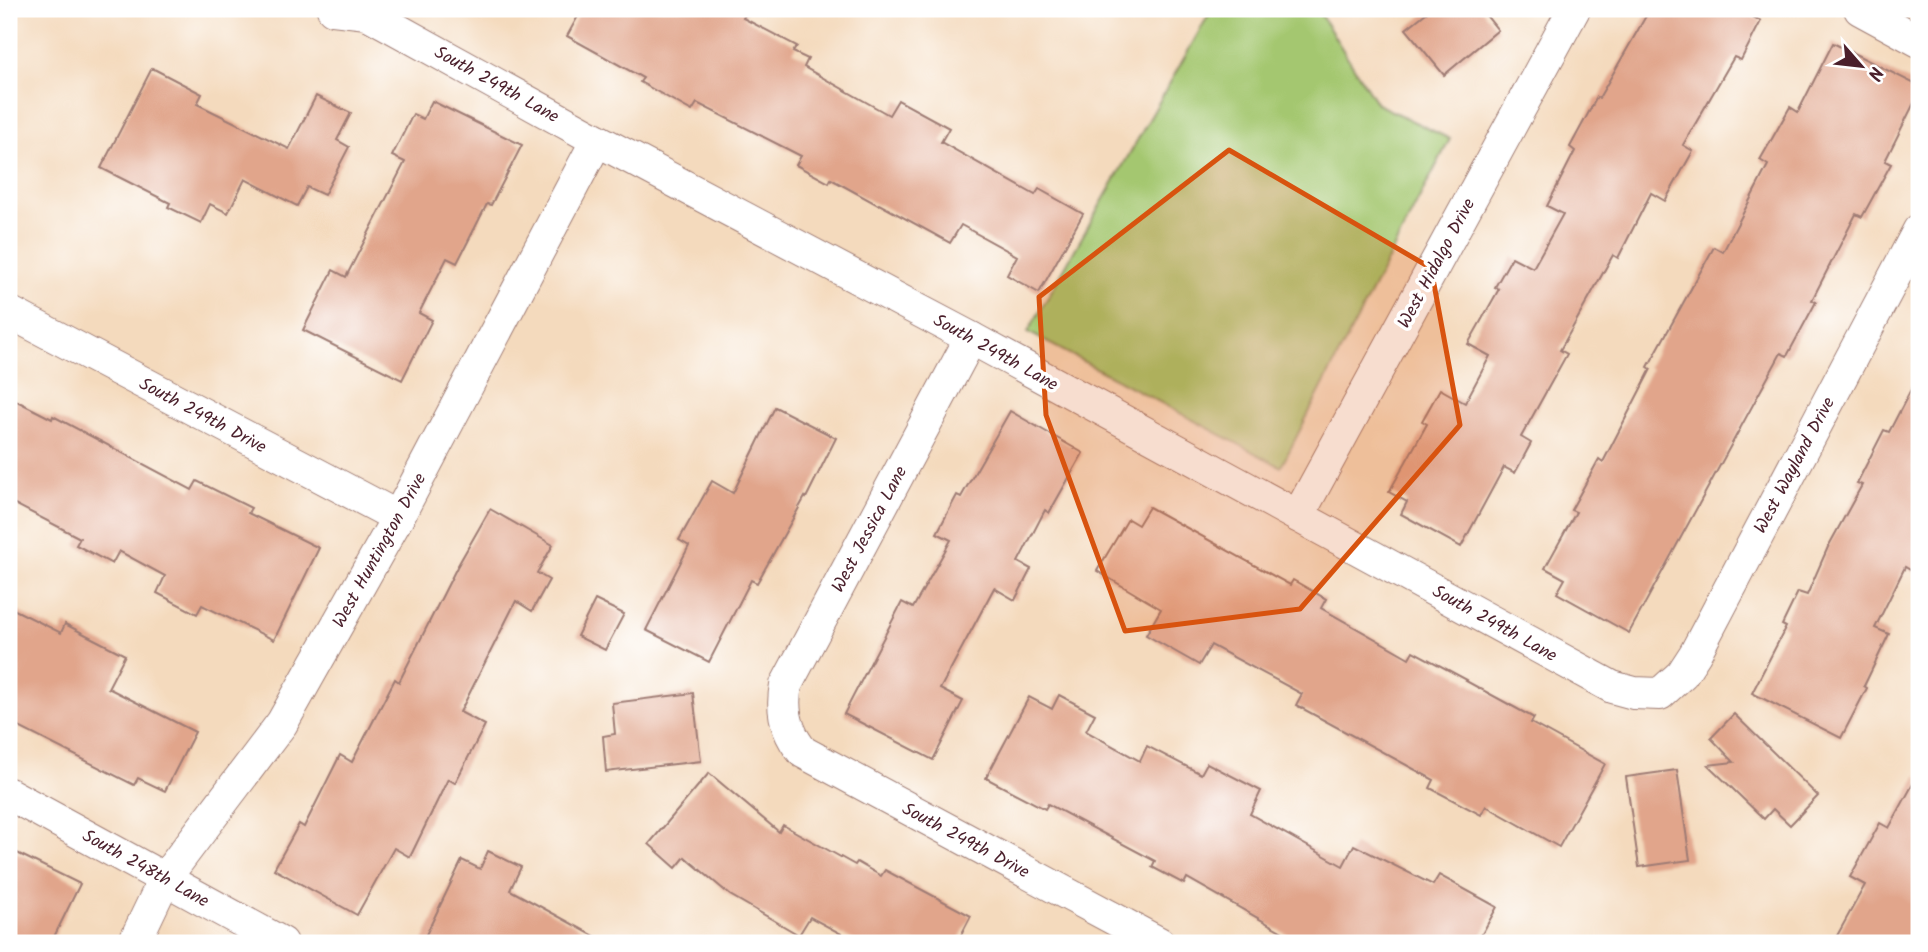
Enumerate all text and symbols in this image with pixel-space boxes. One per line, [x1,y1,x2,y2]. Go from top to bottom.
north arrow [1826,32,1896,102]
street label: South 249th Lane [428,39,564,132]
text: N [1858,61,1890,85]
street label: West Hidalgo Drive [1391,193,1484,334]
street label: South 249th Lane [927,307,1063,400]
street label: South 249th Drive [133,370,271,462]
street label: West Wayland Drive [1747,392,1844,539]
street label: West Jessica Lane [825,461,916,598]
street label: West Huntington Drive [326,468,435,634]
street label: South 249th Lane [1426,578,1562,671]
street label: South 249th Drive [896,795,1034,887]
street label: South 248th Lane [76,822,214,916]

